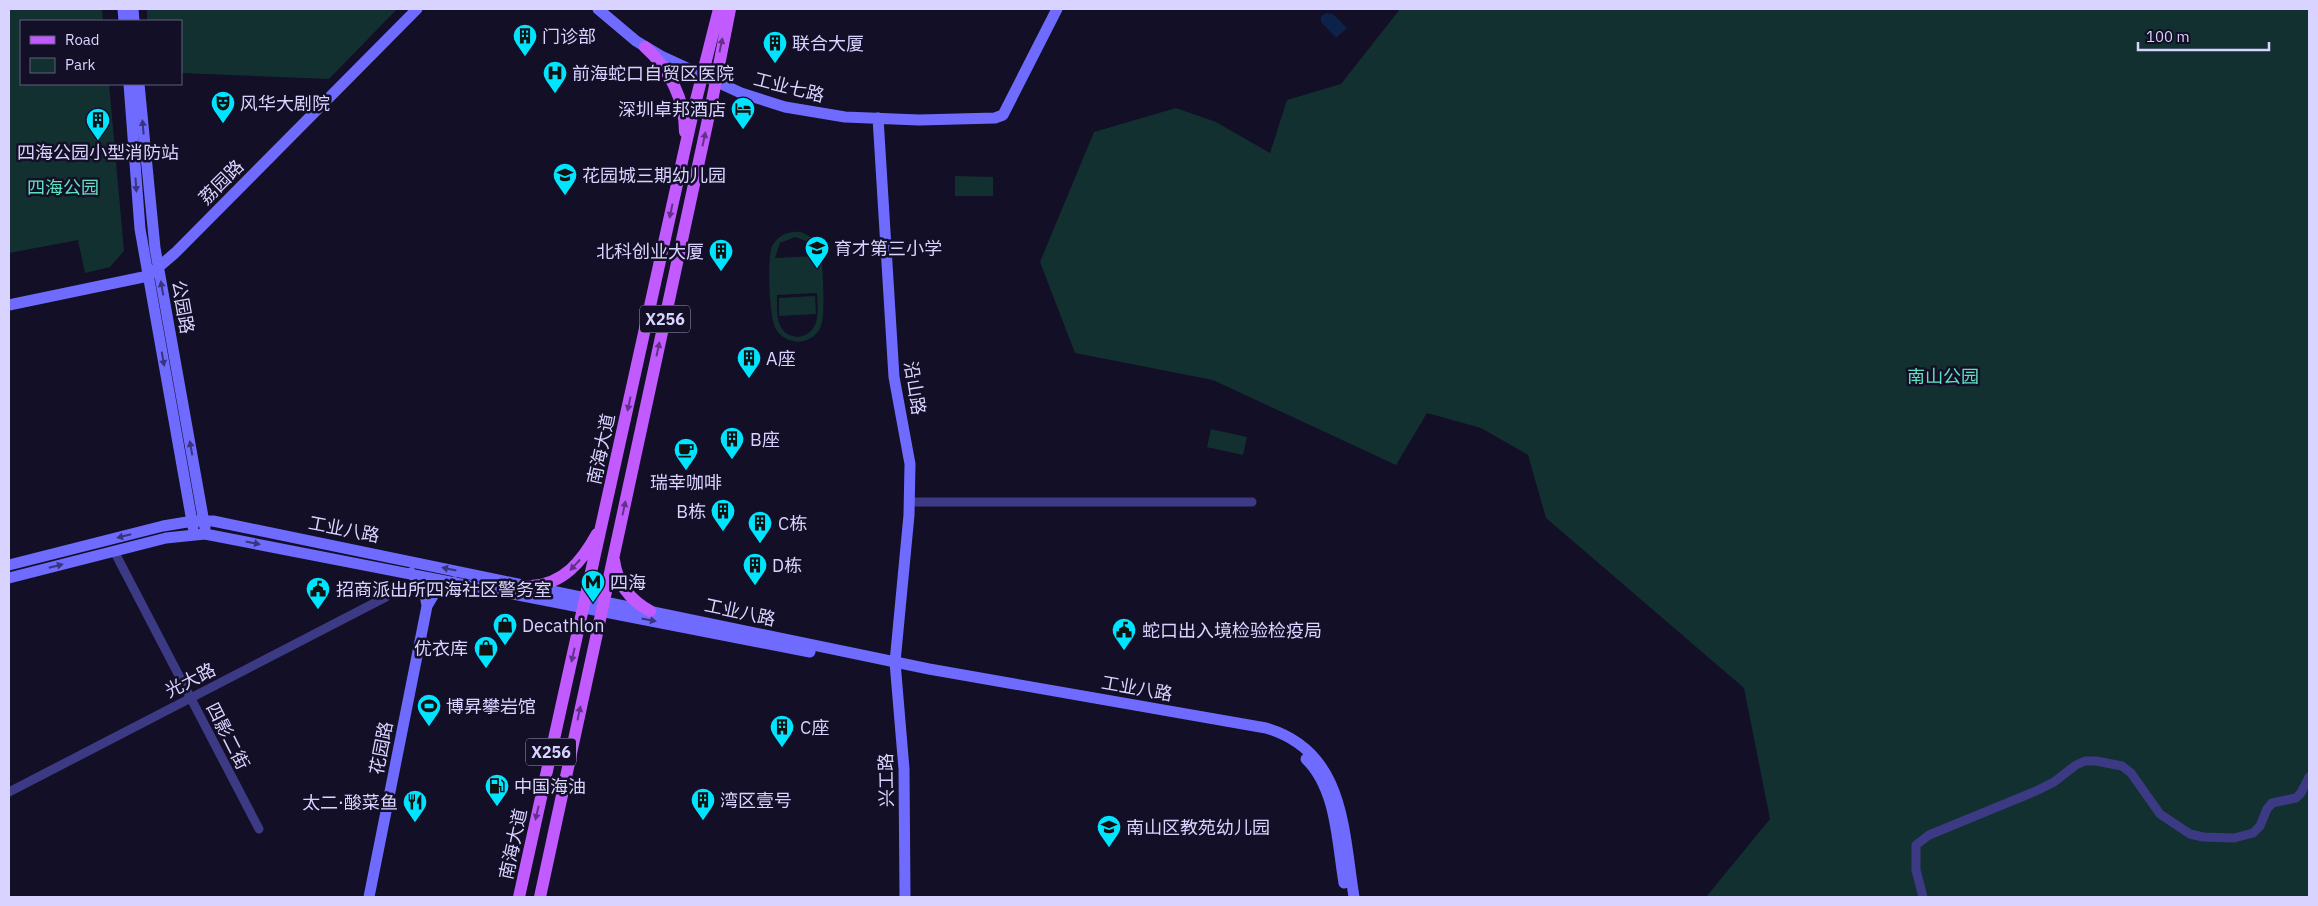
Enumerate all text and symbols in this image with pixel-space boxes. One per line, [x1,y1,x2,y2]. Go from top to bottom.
legend [20,20,182,85]
scale bar [2138,20,2269,52]
building icon: 门诊部 [512,23,538,57]
place label: 门诊部 [542,25,596,48]
text: 100 m [2146,27,2190,46]
text: Road [65,30,100,49]
building icon: 联合大厦 [762,30,788,64]
place label: 联合大厦 [792,32,864,55]
one-way arrow [718,37,726,53]
text: Park [65,55,95,74]
hospital icon: 前海蛇口自贸区医院 [542,60,568,94]
place label: 前海蛇口自贸区医院 [572,62,734,85]
street label: 工业七路 [751,67,827,107]
theatre icon: 风华大剧院 [210,90,236,124]
place label: 风华大剧院 [240,92,330,115]
hotel icon: 深圳卓邦酒店 [730,96,756,130]
place label: 深圳卓邦酒店 [618,98,726,121]
building icon: 四海公园小型消防站 [85,107,111,141]
one-way arrow [139,119,147,135]
one-way arrow [700,131,708,146]
place label: 四海公园小型消防站 [17,141,179,164]
street label: 荔园路 [194,155,248,209]
school or university icon: 花园城三期幼儿园 [552,162,578,196]
place label: 花园城三期幼儿园 [582,164,726,187]
park label: 四海公园 [27,176,99,199]
one-way arrow [132,177,140,193]
one-way arrow [667,204,675,219]
school or university icon: 育才第三小学 [804,235,830,269]
place label: 育才第三小学 [834,237,942,260]
building icon: 北科创业大厦 [708,238,734,272]
place label: 北科创业大厦 [596,240,704,263]
street label: 公园路 [167,278,199,336]
one-way arrow [158,280,166,296]
road number: X256 [640,306,690,332]
one-way arrow [654,341,662,356]
building icon: A座 [736,345,762,379]
place label: A座 [766,347,796,370]
one-way arrow [159,351,167,366]
street label: 沿山路 [899,360,931,416]
park label: 南山公园 [1907,365,1979,388]
one-way arrow [625,397,633,412]
street label: 南海大道 [582,411,620,487]
building icon: B座 [719,426,745,460]
place label: B座 [750,428,780,451]
cafe icon: 瑞幸咖啡 [673,437,699,471]
one-way arrow [187,440,195,456]
place label: 瑞幸咖啡 [650,471,722,494]
building icon: B栋 [710,498,736,532]
one-way arrow [620,500,628,515]
place label: B栋 [676,500,706,523]
building icon: C栋 [747,510,773,544]
street label: 工业八路 [306,511,382,547]
place label: C栋 [778,512,807,535]
one-way arrow [117,532,132,540]
one-way arrow [246,539,262,547]
building icon: D栋 [742,552,768,586]
place label: D栋 [772,554,802,577]
one-way arrow [569,559,581,571]
one-way arrow [49,562,64,570]
one-way arrow [441,564,457,572]
metro station icon: 四海 [580,569,606,603]
place label: 四海 [610,571,646,594]
public building icon: 招商派出所四海社区警务室 [305,576,331,610]
place label: 招商派出所四海社区警务室 [336,578,552,601]
street label: 工业八路 [702,593,778,631]
shop icon: Decathlon [492,612,518,646]
place label: Decathlon [522,614,604,637]
one-way arrow [642,617,658,625]
public building icon: 蛇口出入境检验检疫局 [1111,617,1137,651]
place label: 蛇口出入境检验检疫局 [1142,619,1322,642]
shop icon: 优衣库 [473,635,499,669]
place label: 优衣库 [414,637,468,660]
one-way arrow [569,647,577,662]
street label: 光大路 [161,657,219,703]
street label: 工业八路 [1100,670,1174,706]
sports icon: 博昇攀岩馆 [416,693,442,727]
place label: 博昇攀岩馆 [446,695,536,718]
street label: 四影二街 [201,699,255,773]
one-way arrow [576,704,584,720]
building icon: C座 [769,714,795,748]
place label: C座 [800,716,829,739]
street label: 花园路 [365,719,397,777]
road number: X256 [526,739,576,766]
street label: 兴工路 [874,753,898,807]
fuel station icon: 中国海油 [484,773,510,807]
place label: 中国海油 [514,775,586,798]
building icon: 湾区壹号 [690,787,716,821]
restaurant icon: 太二·酸菜鱼 [402,789,428,823]
place label: 湾区壹号 [720,789,792,812]
place label: 太二·酸菜鱼 [302,791,398,814]
street label: 南海大道 [494,806,532,882]
one-way arrow [533,806,541,821]
school or university icon: 南山区教苑幼儿园 [1096,814,1122,848]
place label: 南山区教苑幼儿园 [1126,816,1270,839]

